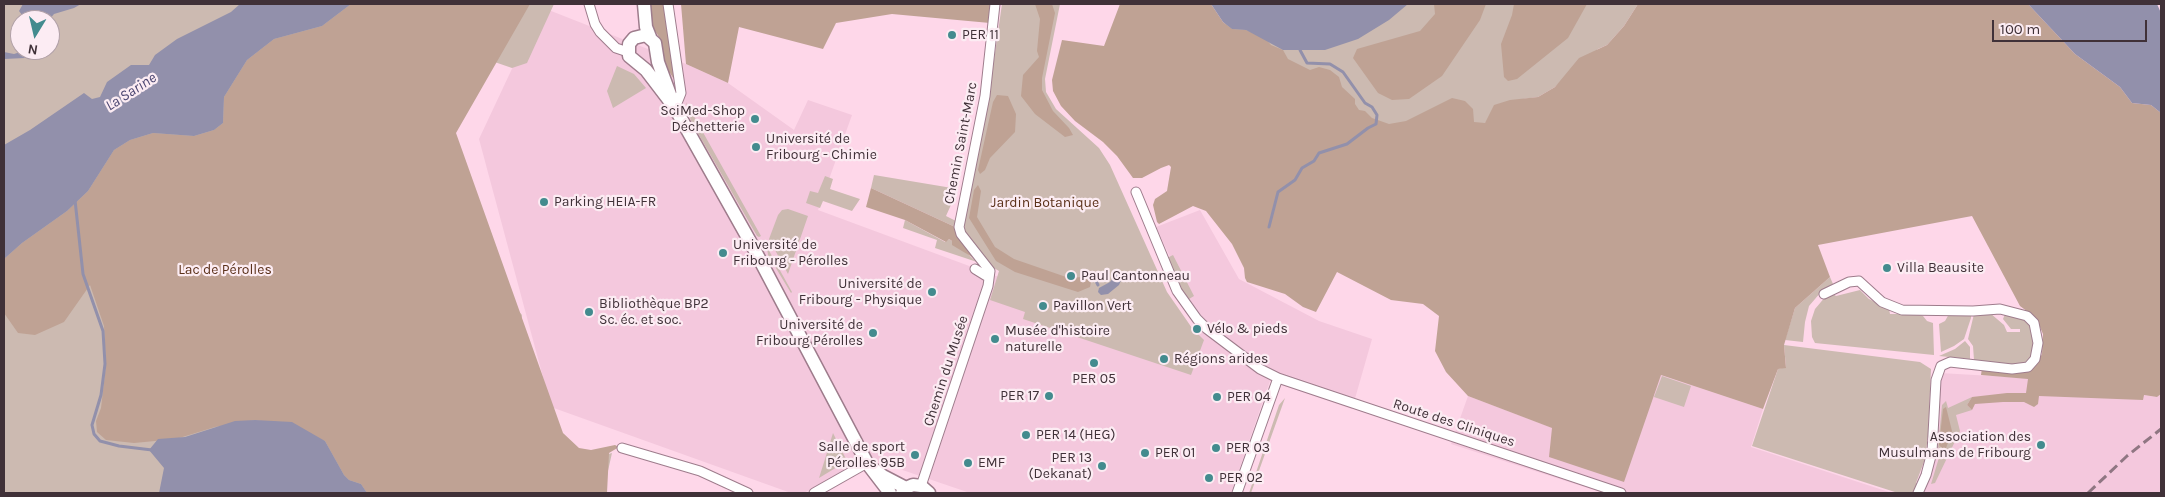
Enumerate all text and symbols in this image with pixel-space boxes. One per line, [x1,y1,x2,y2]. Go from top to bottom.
north arrow [10,10,60,60]
scale bar [1995,10,2150,42]
text: 100 m [2000,20,2040,38]
place label: PER 11 [962,27,999,43]
marker: PER 11 [946,29,958,41]
text: N [26,40,39,59]
water label: La Sarine [102,69,160,115]
street label: Chemin Saint-Marc [941,81,981,205]
place label: SciMed-Shop Déchetterie [660,103,745,136]
marker: SciMed-Shop Déchetterie [749,113,761,125]
place label: Université de Fribourg - Chimie [766,131,877,164]
marker: Université de Fribourg - Chimie [750,141,762,153]
place label: Parking HEIA-FR [554,194,656,210]
park label: Jardin Botanique [991,195,1099,211]
marker: Parking HEIA-FR [538,196,550,208]
place label: Université de Fribourg - Pérolles [733,237,848,270]
marker: Université de Fribourg - Pérolles [717,247,729,259]
place label: Villa Beausite [1897,260,1984,276]
park label: Lac de Pérolles [178,262,272,278]
marker: Villa Beausite [1881,262,1893,274]
place label: Paul Cantonneau [1081,268,1190,284]
marker: Paul Cantonneau [1065,270,1077,282]
place label: Université de Fribourg - Physique [799,276,922,308]
marker: Université de Fribourg - Physique [926,286,938,298]
place label: Bibliothèque BP2 Sc. éc. et soc. [599,296,709,328]
place label: Pavillon Vert [1053,298,1132,314]
marker: Pavillon Vert [1037,300,1049,312]
marker: Bibliothèque BP2 Sc. éc. et soc. [583,306,595,318]
street label: Chemin du Musée [920,314,972,428]
place label: Université de Fribourg Pérolles [756,317,863,350]
place label: Vélo & pieds [1207,321,1288,337]
place label: Musée d'histoire naturelle [1005,323,1110,356]
marker: Vélo & pieds [1191,323,1203,335]
marker: Université de Fribourg Pérolles [867,327,879,339]
marker: Musée d'histoire naturelle [989,333,1001,345]
place label: Régions arides [1174,351,1268,367]
marker: Régions arides [1158,353,1170,365]
marker: PER 05 [1088,357,1100,369]
place label: PER 05 [1072,371,1116,387]
place label: PER 17 [1000,388,1039,404]
place label: PER 04 [1227,389,1271,405]
marker: PER 17 [1043,390,1055,402]
marker: PER 04 [1211,391,1223,403]
street label: Route des Cliniques [1391,395,1517,451]
place label: PER 14 (HEG) [1036,427,1115,443]
marker: PER 14 (HEG) [1020,429,1032,441]
place label: Association des Musulmans de Fribourg [1878,429,2031,462]
place label: Salle de sport Pérolles 95B [818,439,905,472]
marker: Association des Musulmans de Fribourg [2035,439,2047,451]
place label: PER 03 [1226,440,1270,456]
marker: PER 03 [1210,442,1222,454]
place label: PER 01 [1155,445,1195,461]
marker: PER 01 [1139,447,1151,459]
marker: Salle de sport Pérolles 95B [909,449,921,461]
place label: PER 13 (Dekanat) [1029,450,1092,482]
place label: EMF [978,455,1005,471]
marker: EMF [962,457,974,469]
marker: PER 13 (Dekanat) [1096,460,1108,472]
place label: PER 02 [1219,470,1263,486]
marker: PER 02 [1203,472,1215,484]

